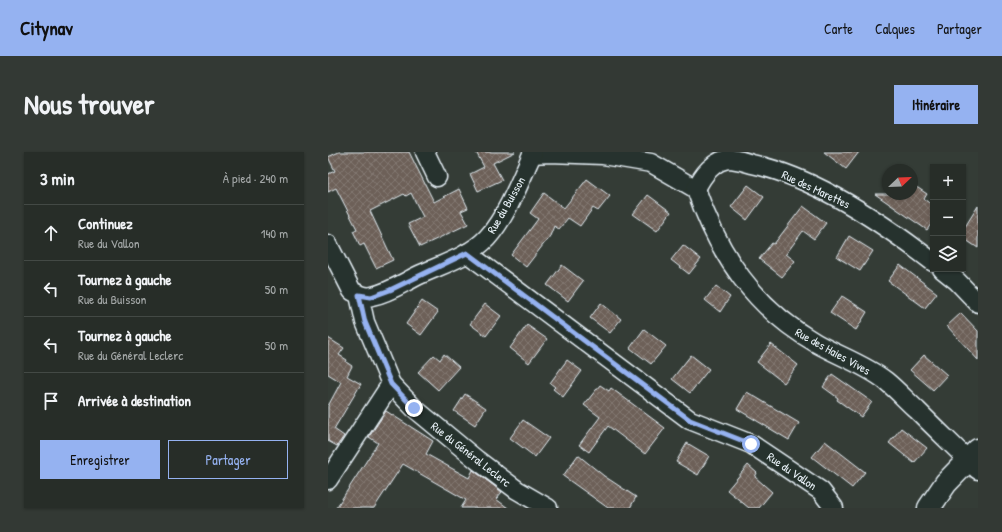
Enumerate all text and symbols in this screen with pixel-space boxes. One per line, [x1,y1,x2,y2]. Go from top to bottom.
text: Citynav [20,15,73,41]
text: Carte [824,19,853,38]
text: Calques [875,19,915,38]
text: Partager [937,19,982,38]
text: Nous trouver [24,85,155,123]
button: Itinéraire [894,85,978,124]
north arrow [882,164,918,200]
map controls [930,164,966,272]
button: + [930,164,966,200]
street label: Rue des Marettes [779,166,853,212]
text: 3 min [40,167,75,190]
text: À pied · 240 m [223,169,288,187]
street label: Rue du Buisson [483,173,529,237]
button: − [930,200,966,236]
text: Continuez [78,213,133,234]
icon: ahead [40,222,62,244]
text: 140 m [261,224,288,242]
text: Rue du Vallon [78,234,140,252]
button: layers [930,236,966,272]
text: Tournez à gauche [78,269,171,290]
icon: left [40,278,62,300]
text: 50 m [265,280,288,298]
text: Rue du Buisson [78,290,146,308]
street label: Rue des Haies Vives [792,323,874,379]
text: Tournez à gauche [78,325,171,346]
icon: left [40,334,62,356]
text: 50 m [265,336,288,354]
text: Rue du Général Leclerc [78,346,183,364]
icon: arrive [40,390,62,412]
text: Arrivée à destination [78,390,191,411]
route end [405,399,423,417]
street label: Rue du Général Leclerc [427,417,515,491]
route start [742,435,760,453]
button: Enregistrer [40,440,160,479]
button: Partager [168,440,288,479]
street label: Rue du Vallon [764,448,820,494]

